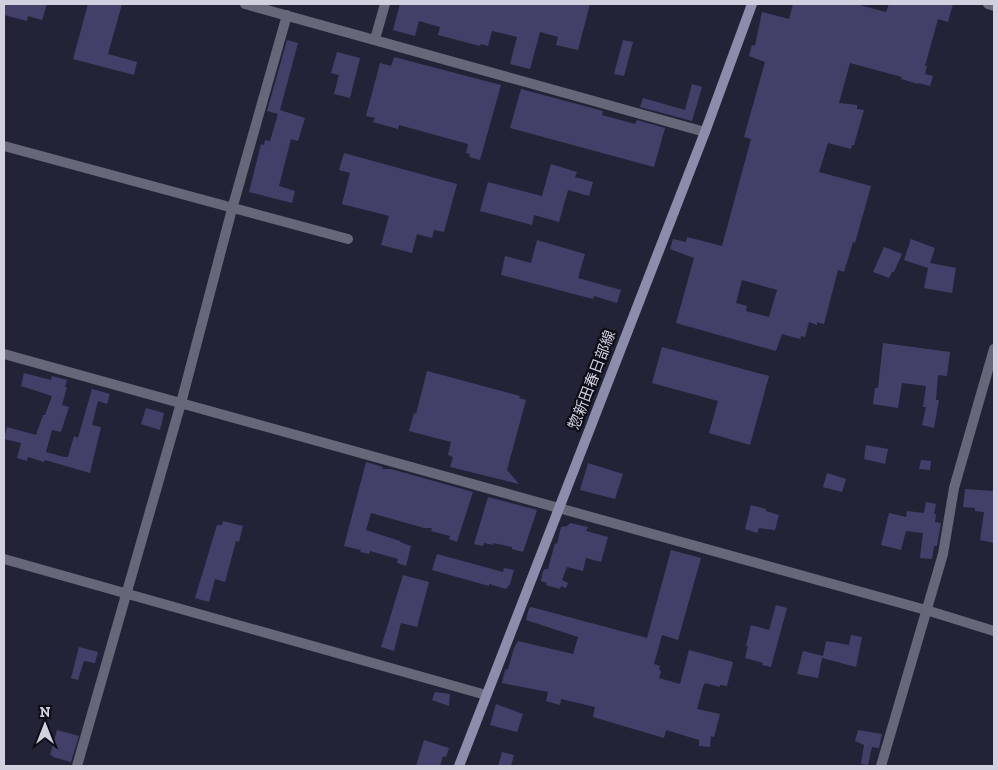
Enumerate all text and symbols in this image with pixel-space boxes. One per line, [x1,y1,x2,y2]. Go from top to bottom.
street label: 惣新田春日部線 [565,328,619,432]
north arrow [20,700,70,750]
text: N [40,704,51,721]

